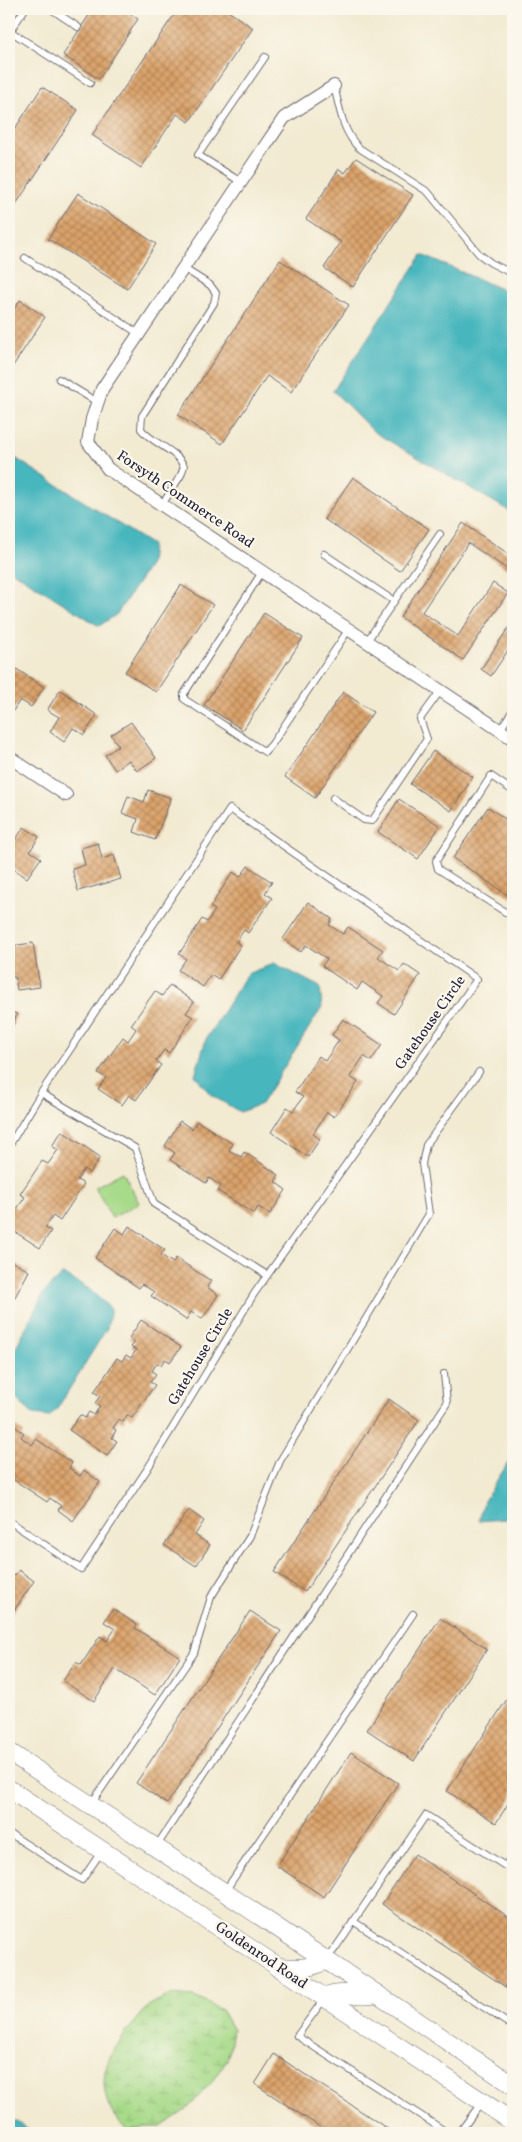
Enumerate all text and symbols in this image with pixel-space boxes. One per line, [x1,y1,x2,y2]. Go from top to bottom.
street label: Forsyth Commerce Road [112,446,258,554]
street label: Gatehouse Circle [391,972,471,1074]
street label: Gatehouse Circle [163,1304,239,1410]
street label: Goldenrod Road [211,1917,311,1995]

